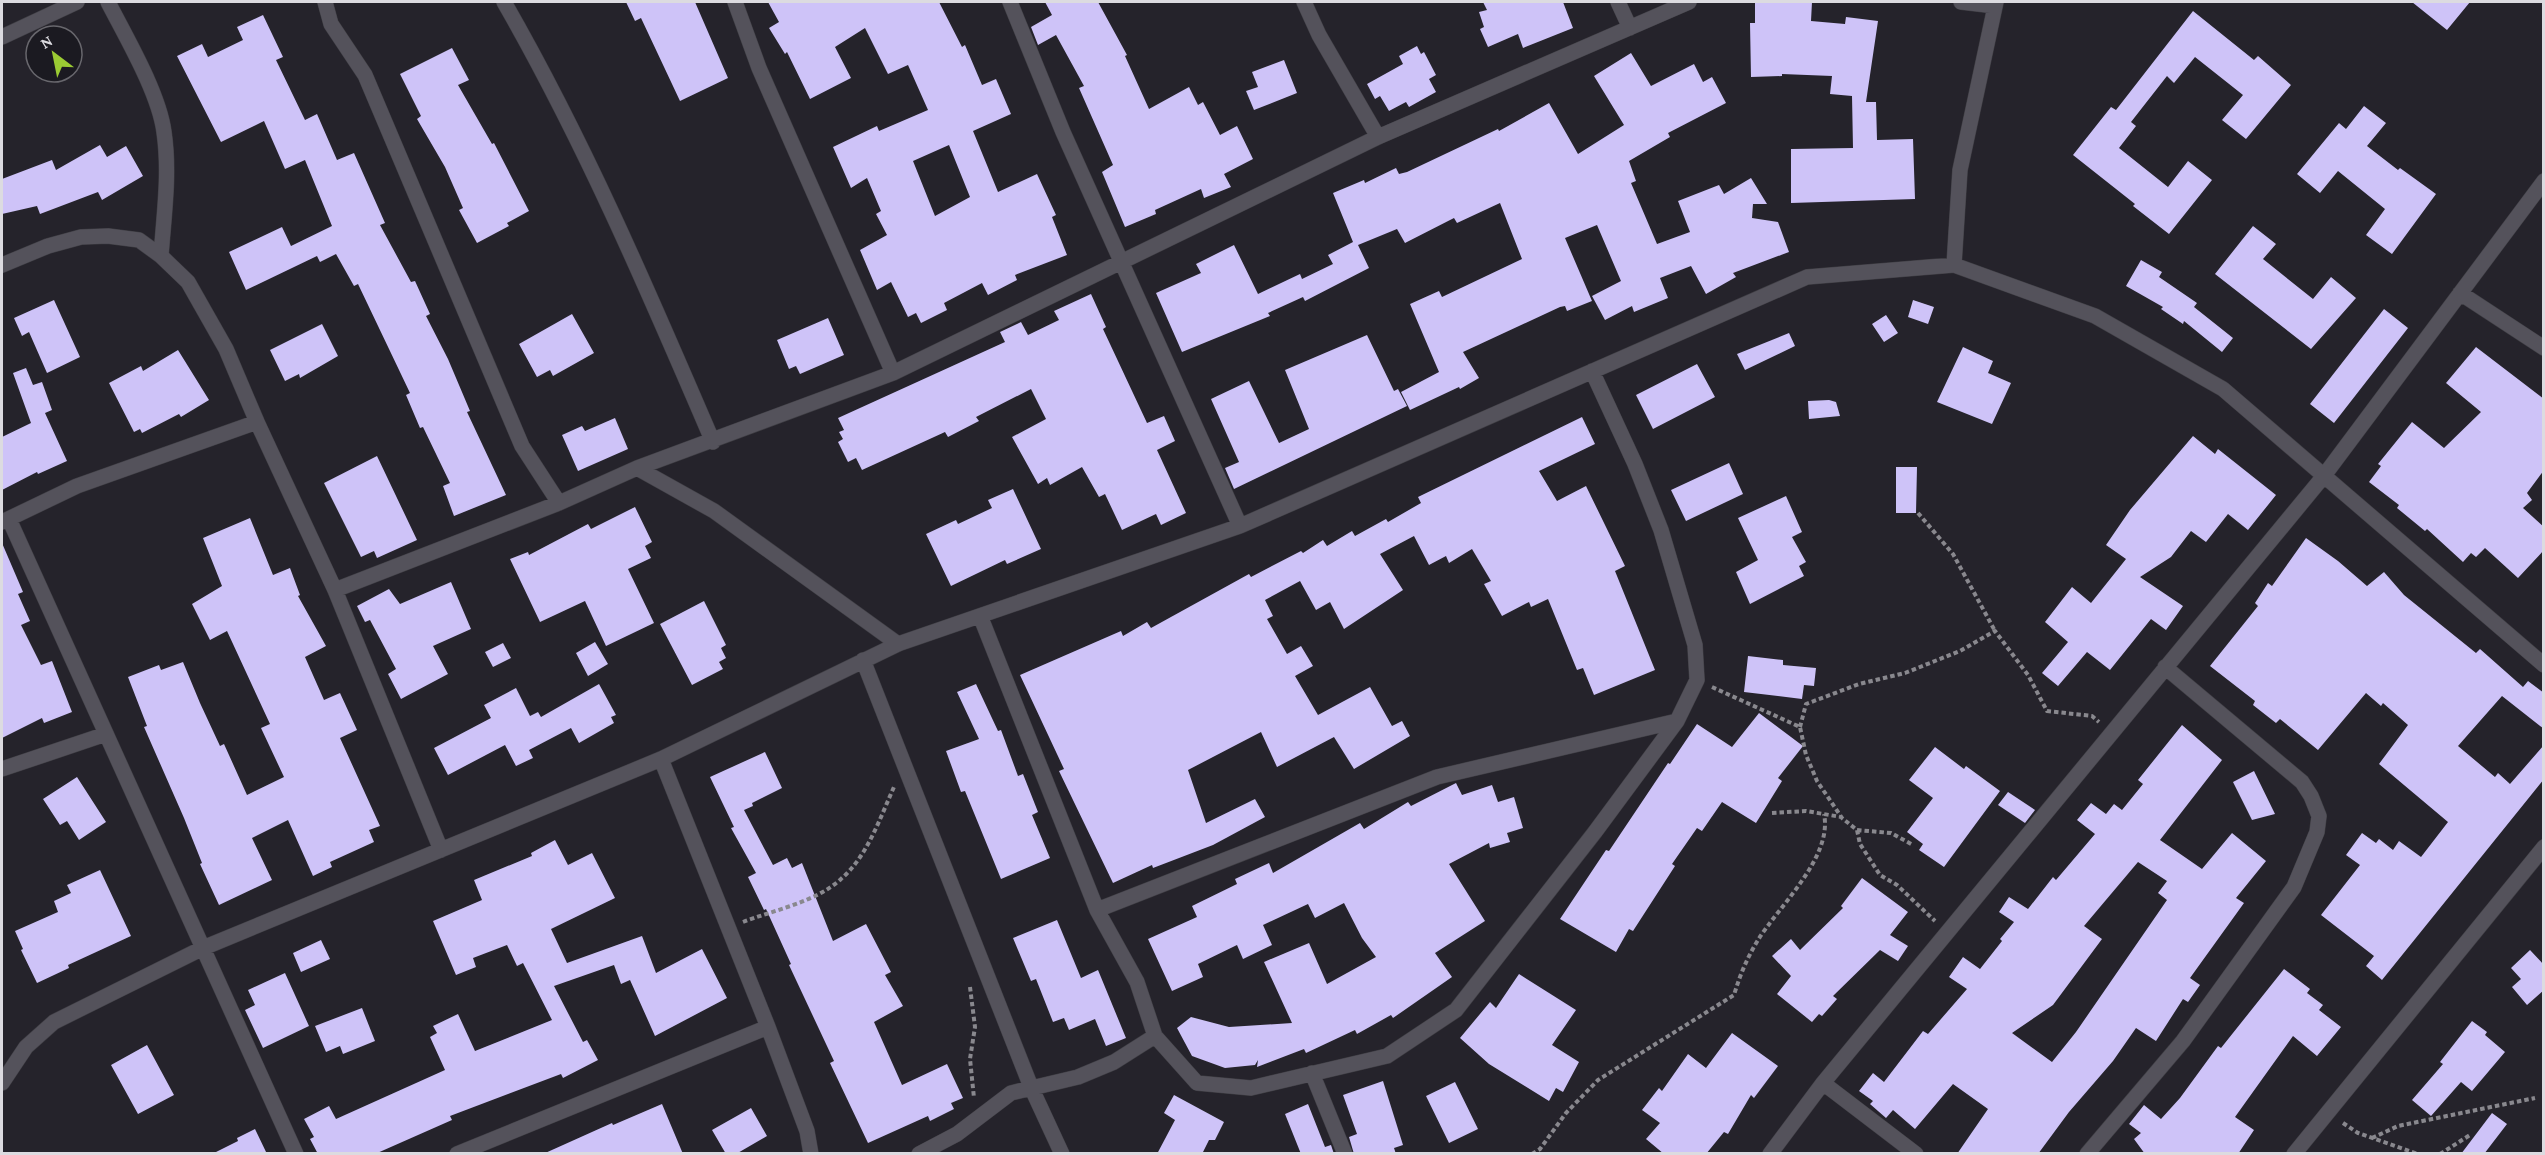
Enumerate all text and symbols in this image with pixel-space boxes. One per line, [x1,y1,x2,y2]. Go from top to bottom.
north arrow [24,24,84,84]
text: N [37,32,56,52]

